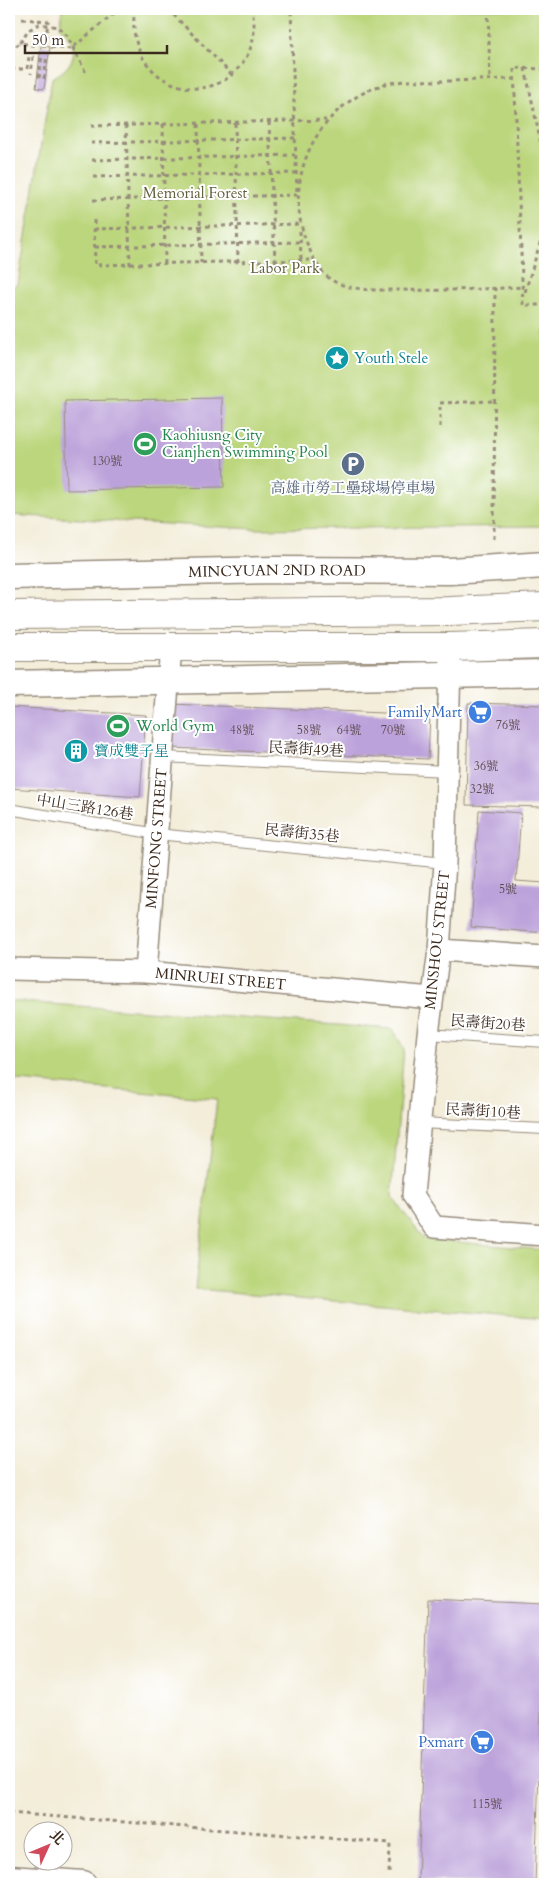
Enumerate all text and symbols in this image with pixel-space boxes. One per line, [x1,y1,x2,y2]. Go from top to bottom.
scale bar [25,22,168,54]
text: 50 m [32,30,64,50]
park label: Memorial Forest [143,183,247,203]
park label: Labor Park [250,258,320,278]
place icon: Youth Stele [324,345,350,371]
place label: Youth Stele [354,348,428,368]
place label: Kaohiusng City Cianjhen Swimming Pool [162,425,328,462]
sports icon: Kaohiusng City Cianjhen Swimming Pool [132,431,158,457]
parking icon: 高雄市勞工壘球場停車場 [340,451,366,477]
house number: 130號 [92,453,122,469]
place label: 高雄市勞工壘球場停車場 [270,478,436,498]
street label: MINCYUAN 2ND ROAD [188,560,366,582]
supermarket icon: FamilyMart [467,699,493,725]
place label: FamilyMart [388,702,462,722]
sports icon: World Gym [105,713,131,739]
place label: World Gym [135,716,215,736]
house number: 76號 [496,717,520,733]
house number: 48號 [230,722,254,738]
house number: 58號 [297,722,321,738]
house number: 64號 [337,722,361,738]
house number: 70號 [381,722,405,738]
street label: 民壽街49巷 [268,737,344,761]
building icon: 寶成雙子星 [63,738,89,764]
place label: 寶成雙子星 [94,741,169,761]
house number: 36號 [474,758,498,774]
street label: MINFONG STREET [141,767,172,909]
house number: 32號 [470,781,494,797]
street label: 中山三路126巷 [35,789,135,825]
street label: 民壽街35巷 [263,819,341,847]
street label: MINSHOU STREET [420,869,454,1011]
house number: 5號 [499,881,517,897]
street label: MINRUEI STREET [154,963,287,995]
street label: 民壽街20巷 [450,1010,526,1036]
street label: 民壽街10巷 [445,1099,521,1123]
supermarket icon: Pxmart [469,1729,495,1755]
place label: Pxmart [418,1732,464,1752]
house number: 115號 [472,1796,502,1812]
north arrow [22,1820,72,1870]
text: 北 [45,1826,69,1849]

